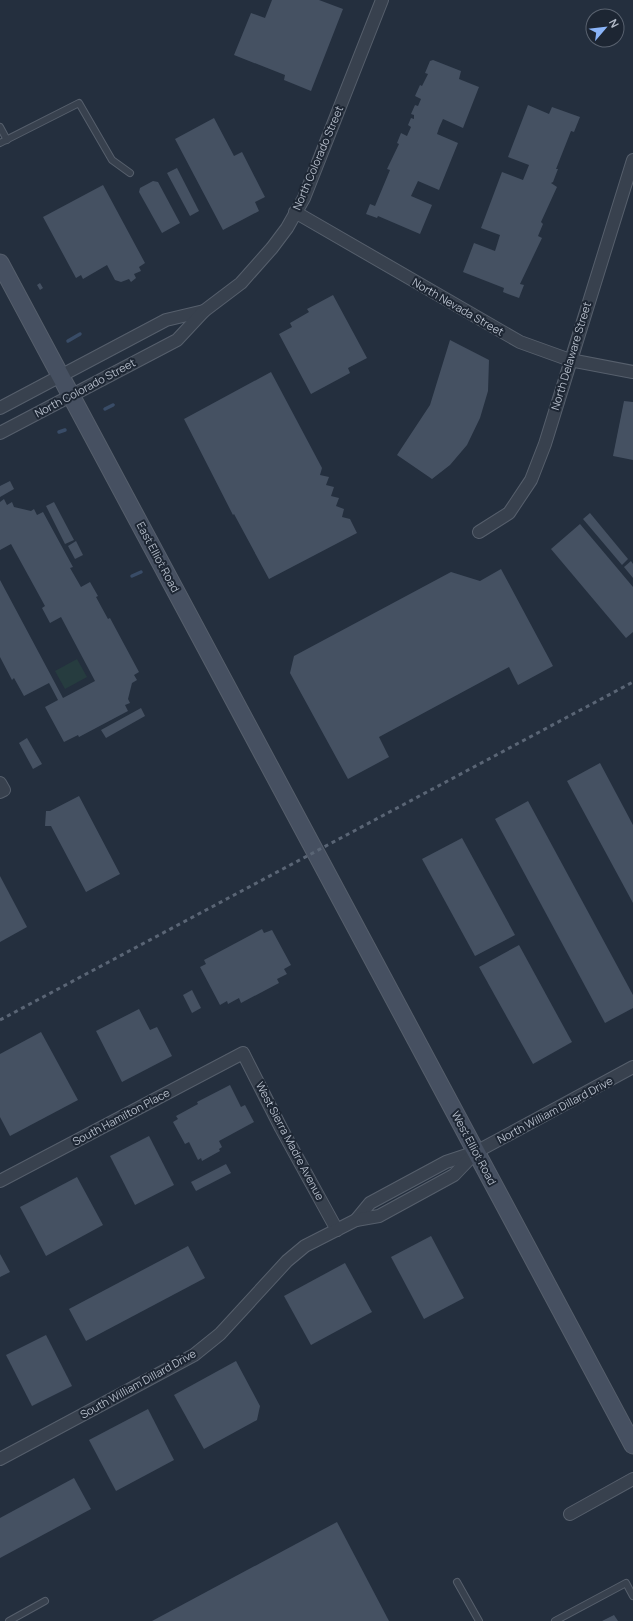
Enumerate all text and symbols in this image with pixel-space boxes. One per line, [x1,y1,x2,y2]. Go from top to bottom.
north arrow [585,8,625,48]
text: N [606,16,623,30]
street label: North Colorado Street [289,103,346,212]
street label: North Nevada Street [410,274,507,339]
street label: North Delaware Street [547,300,594,412]
street label: North Colorado Street [32,355,138,420]
street label: East Elliot Road [134,519,183,595]
street label: North William Dillard Drive [494,1072,616,1146]
street label: West Sierra Madre Avenue [253,1079,328,1203]
street label: South Hamilton Place [69,1084,173,1149]
street label: West Elliot Road [449,1108,500,1187]
street label: South William Dillard Drive [77,1345,199,1422]

